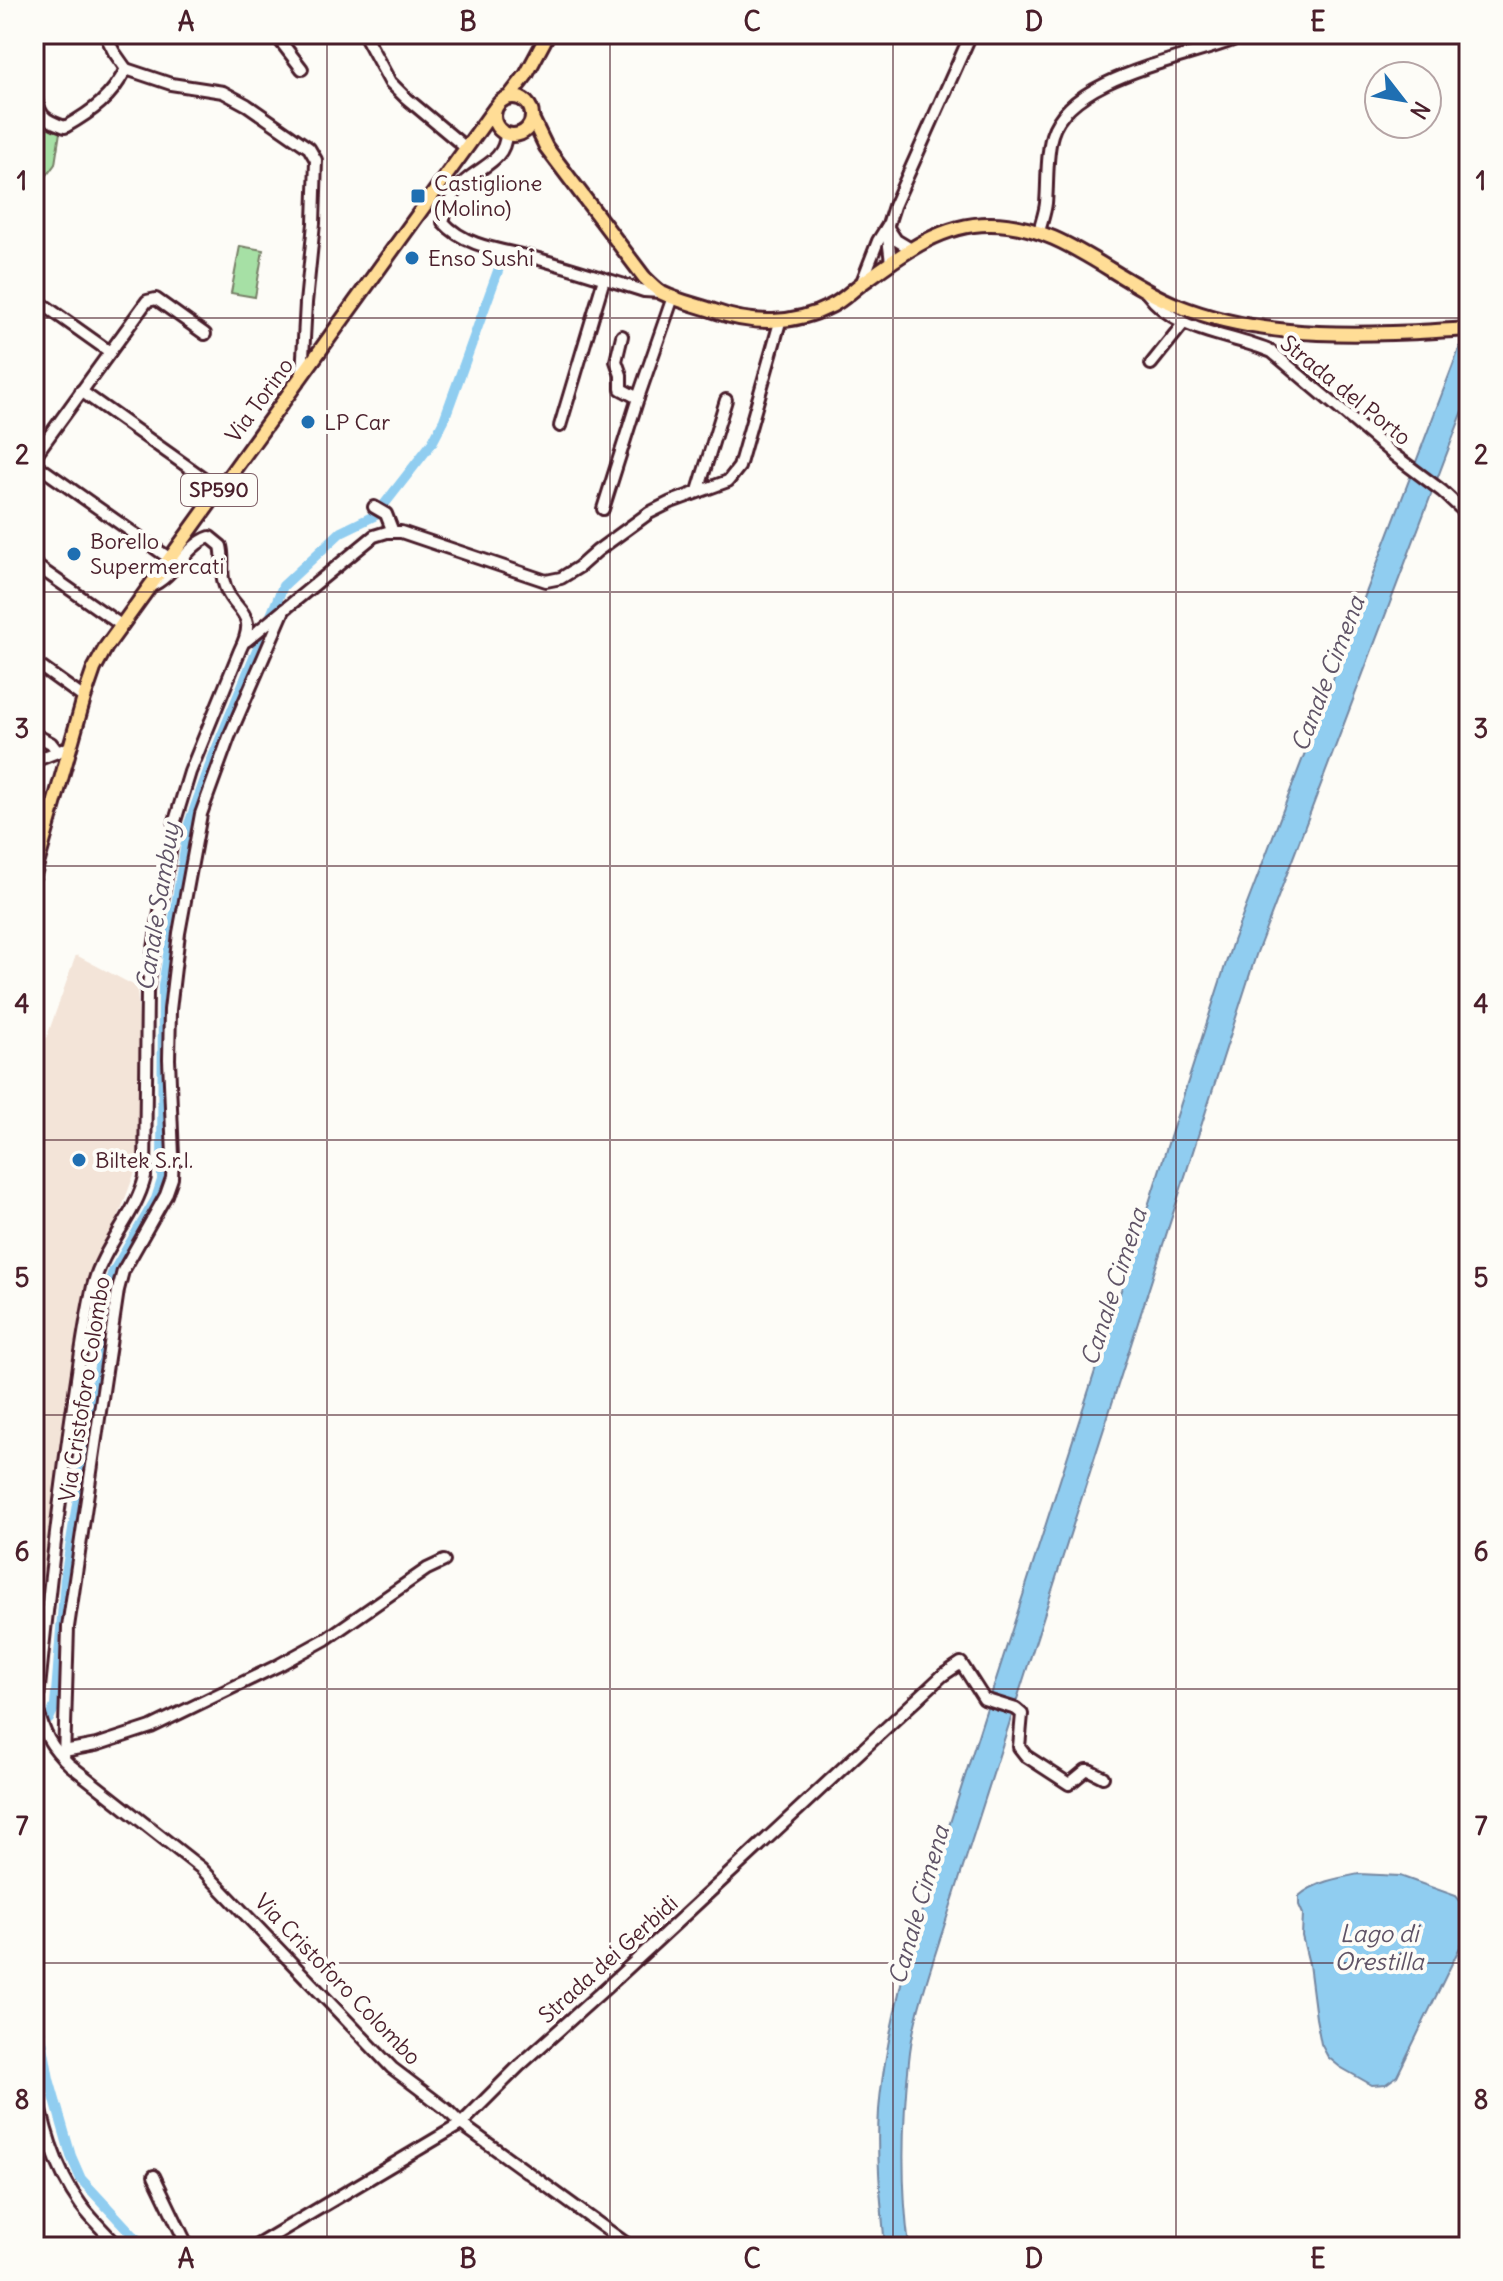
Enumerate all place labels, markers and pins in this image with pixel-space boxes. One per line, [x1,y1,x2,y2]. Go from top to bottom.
place label: Castiglione (Molino) [434,169,542,222]
marker: Castiglione (Molino) [409,187,427,205]
place label: Enso Sushi [428,244,534,272]
marker: Enso Sushi [403,249,421,267]
place label: LP Car [324,408,390,436]
marker: LP Car [299,413,317,431]
place label: Borello Supermercati [90,527,224,580]
marker: Borello Supermercati [65,545,83,563]
place label: Biltek S.r.l. [95,1146,193,1174]
marker: Biltek S.r.l. [70,1151,88,1169]

